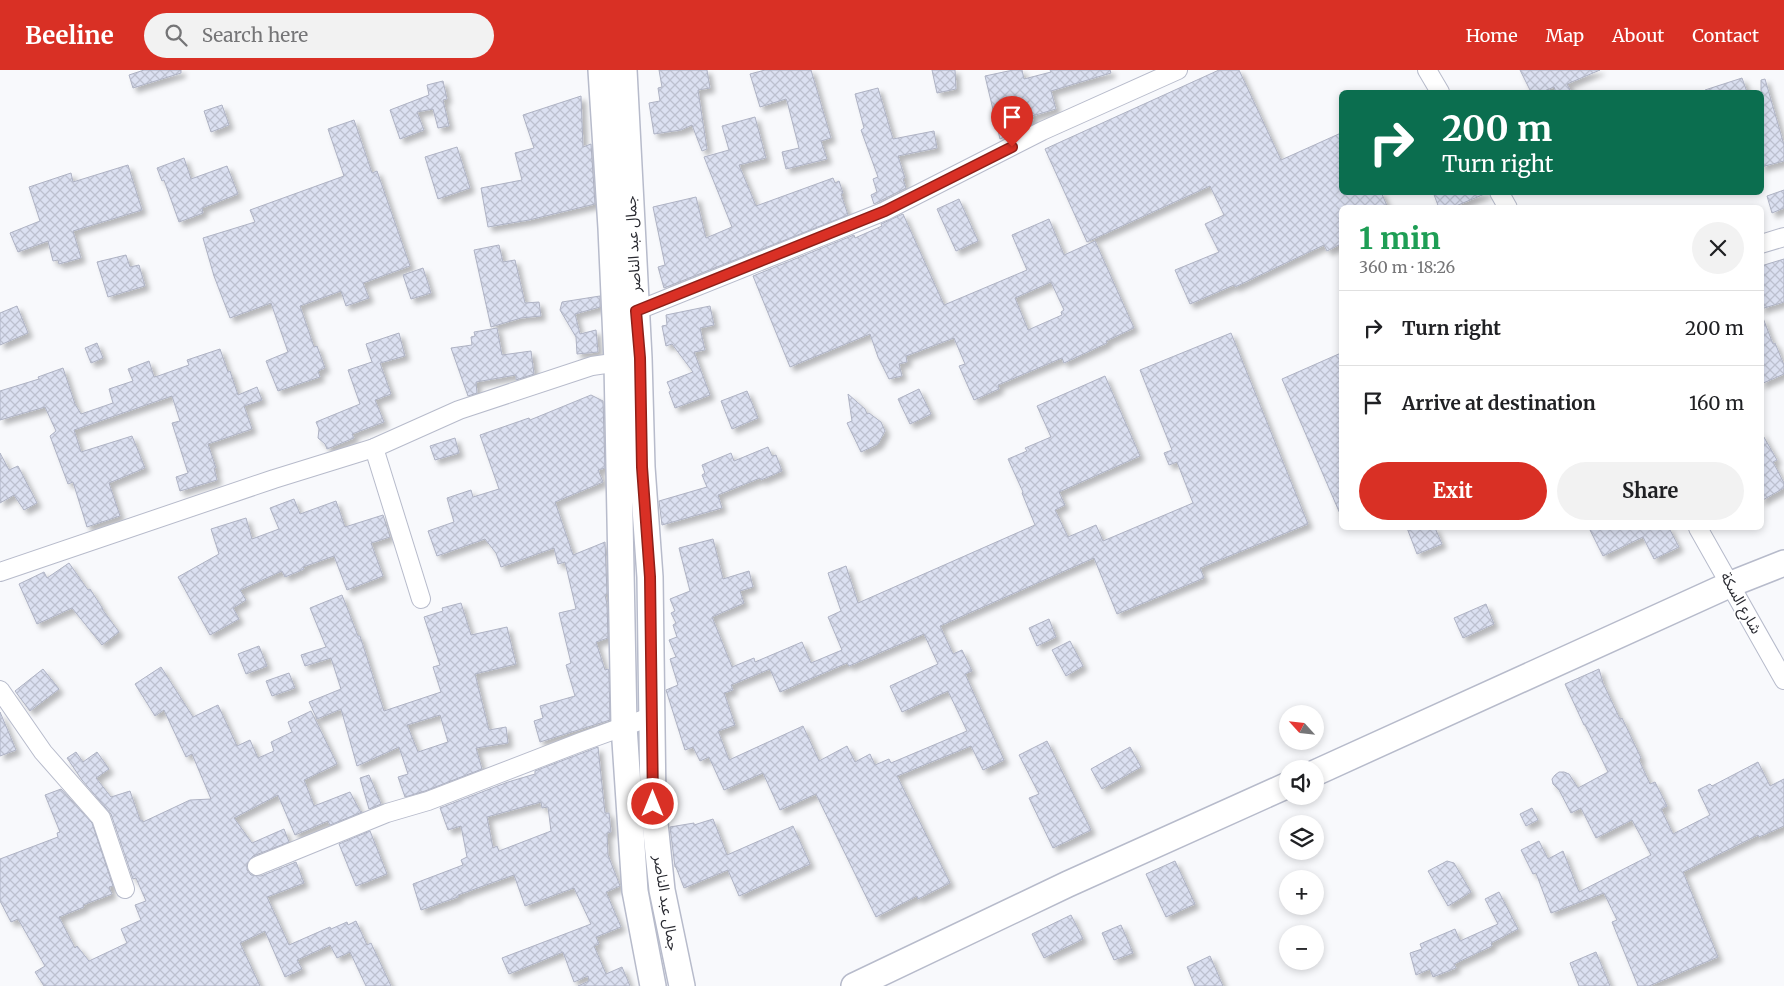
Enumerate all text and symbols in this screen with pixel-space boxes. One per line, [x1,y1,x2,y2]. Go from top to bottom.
search box [144,13,494,58]
text: Beeline [25,20,114,51]
icon: search [162,21,190,49]
text: Search here [202,23,308,47]
text: Home [1466,24,1518,47]
text: Map [1546,24,1584,47]
text: About [1612,24,1664,47]
text: Contact [1692,24,1759,47]
pin [991,96,1033,147]
icon: arrive [998,103,1026,131]
text: 200 m [1442,107,1552,151]
icon: right [1359,110,1424,175]
text: Turn right [1442,150,1553,178]
street label: جمال عبد الناصر [620,195,645,294]
text: 1 min [1359,219,1441,257]
button: close [1692,222,1744,274]
text: 360 m · 18:26 [1359,257,1455,277]
icon: right [1359,314,1387,342]
text: Turn right [1402,316,1501,340]
text: 200 m [1685,316,1744,340]
icon: arrive [1359,389,1387,417]
text: Arrive at destination [1402,391,1596,415]
text: 160 m [1689,391,1744,415]
button: Exit [1359,462,1547,520]
button: Share [1557,462,1744,520]
street label: شارع السكة [1714,568,1766,639]
north arrow [1279,705,1324,750]
map controls [1279,705,1324,970]
button: sound [1279,760,1324,805]
position arrow [626,777,678,829]
button: layers [1279,815,1324,860]
street label: جمال عبد الناصر [649,853,683,952]
button: + [1279,870,1324,915]
button: − [1279,925,1324,970]

